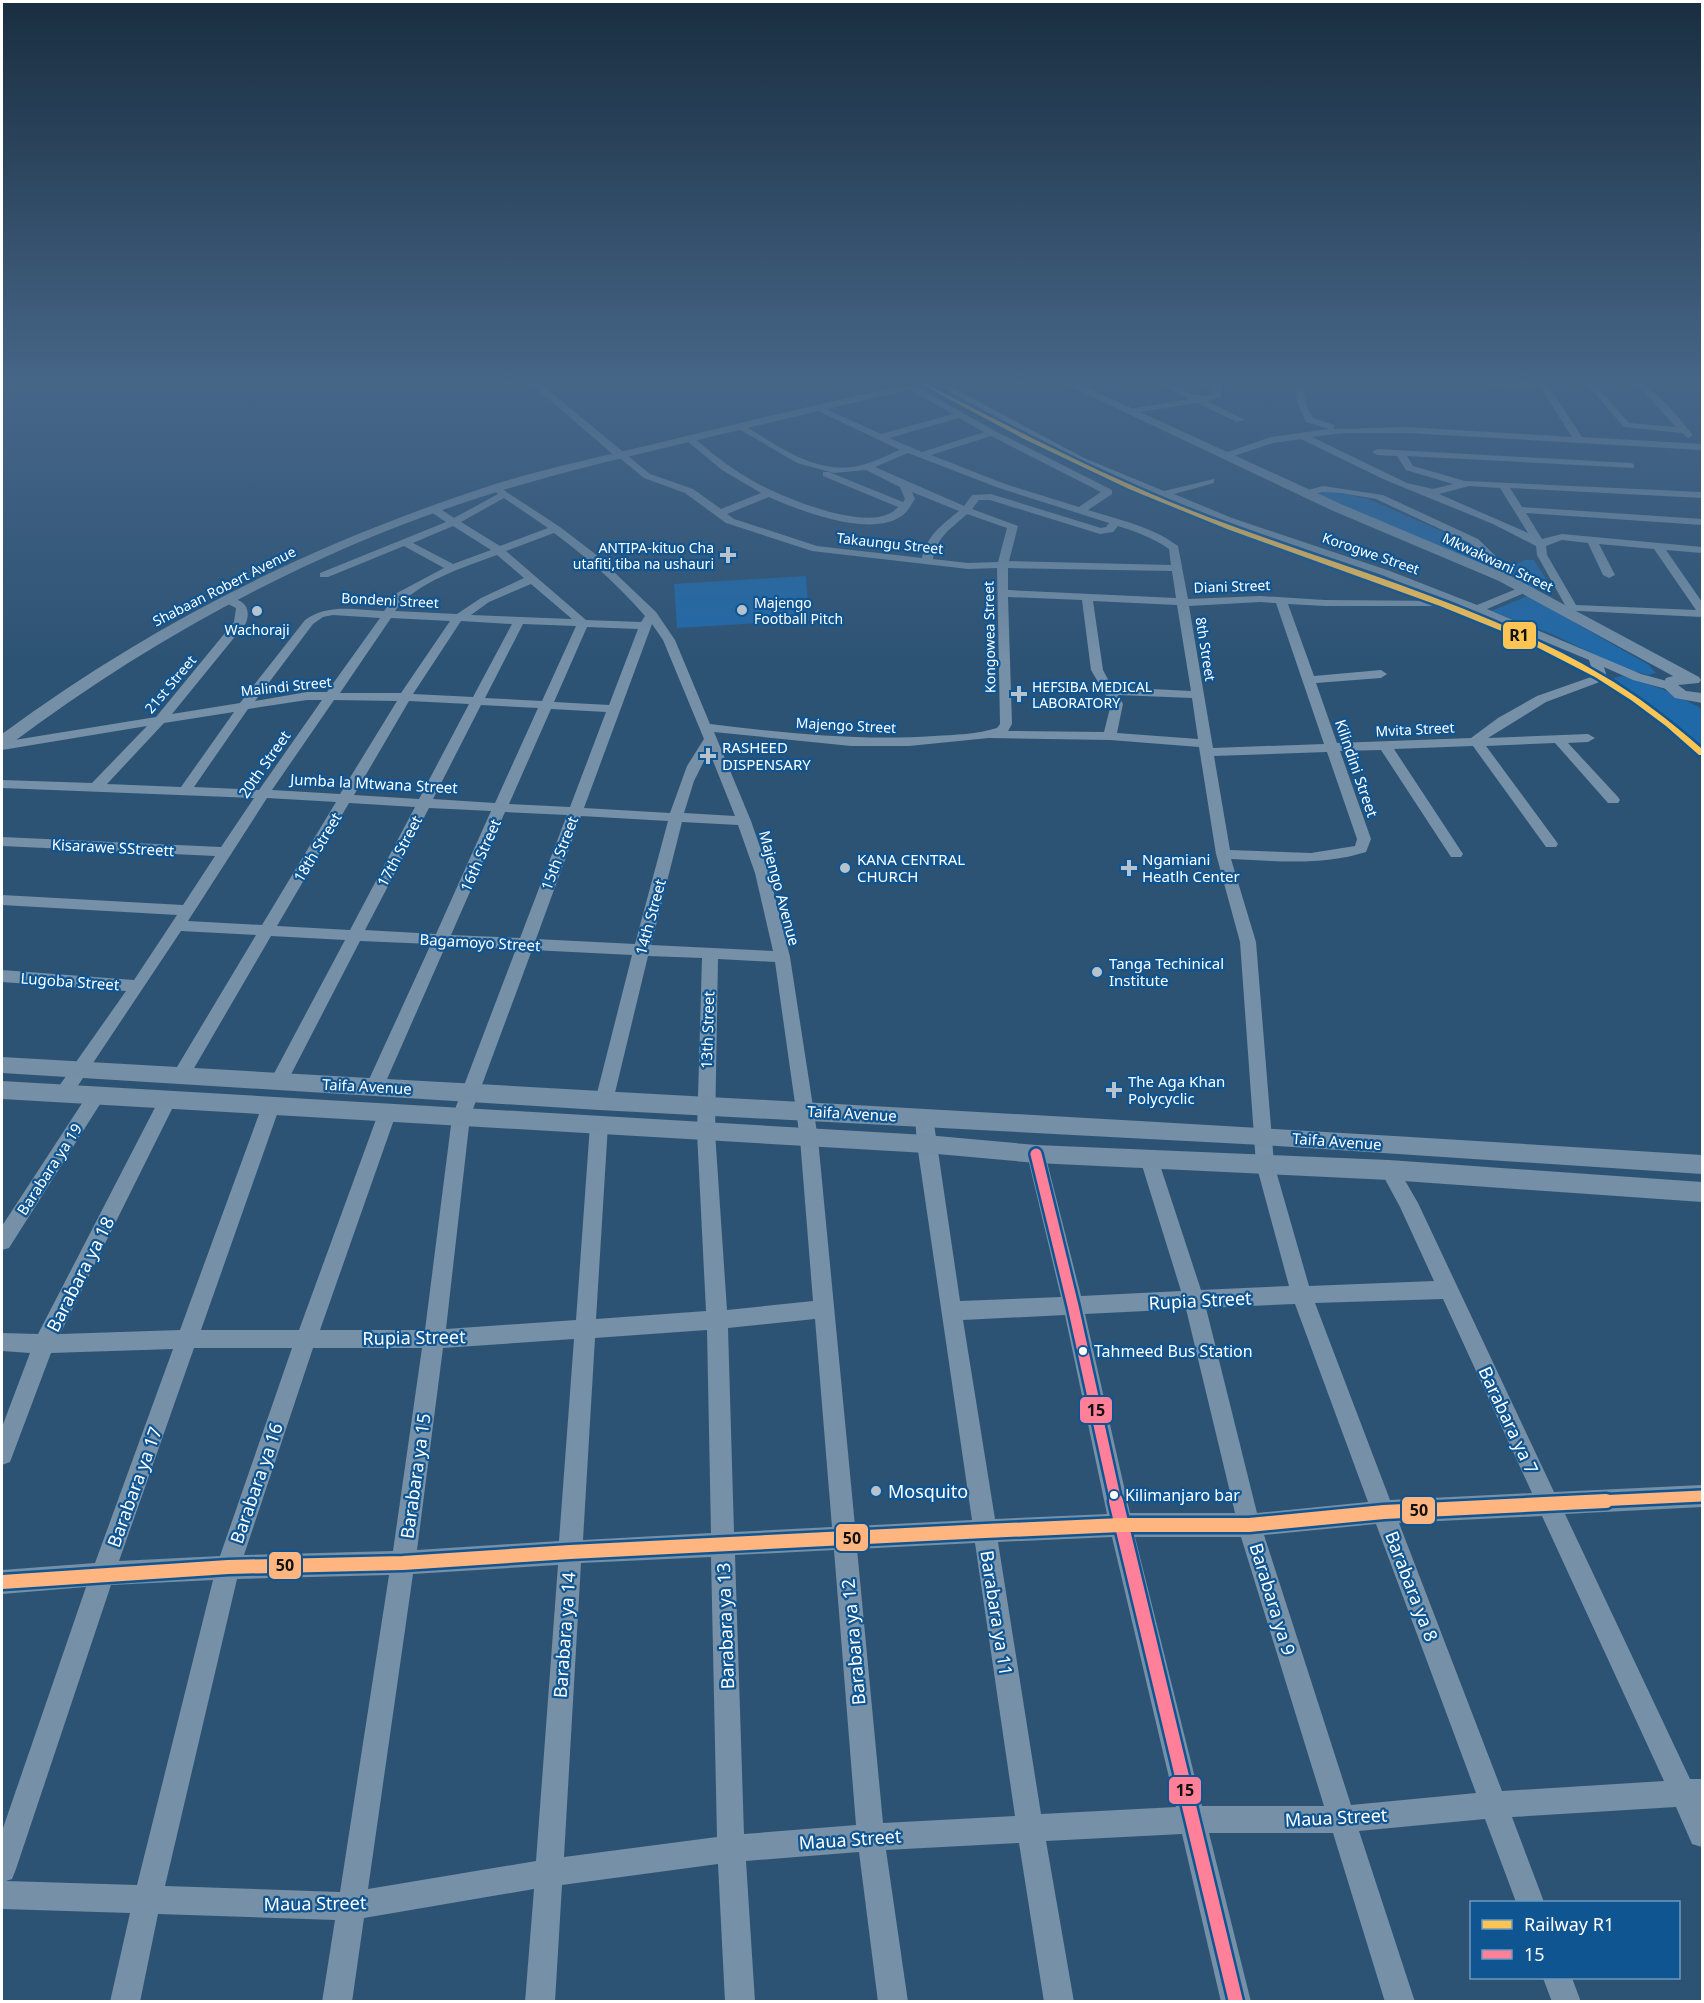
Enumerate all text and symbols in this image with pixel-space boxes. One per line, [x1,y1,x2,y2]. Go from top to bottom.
street label: Takaungu Street [836,528,944,558]
street label: Korogwe Street [1320,528,1422,578]
street label: Mkwakwani Street [1439,528,1557,596]
place label: ANTIPA-kituo Cha utafiti,tiba na ushauri [573,538,714,573]
street label: Shabaan Robert Avenue [149,542,299,630]
marker: ANTIPA-kituo Cha utafiti,tiba na ushauri [719,546,737,564]
street label: Diani Street [1193,575,1271,597]
street label: Kongowea Street [979,581,999,693]
street label: Bondeni Street [341,588,439,612]
place label: Majengo Football Pitch [754,593,843,628]
marker: Majengo Football Pitch [735,603,749,617]
marker: Wachoraji [250,604,264,618]
street label: 8th Street [1192,616,1220,682]
place label: Wachoraji [224,620,290,639]
line badge: R1 [1502,621,1537,650]
text: R1 [1509,624,1529,646]
street label: 21st Street [140,651,200,717]
street label: Malindi Street [240,672,332,700]
place label: HEFSIBA MEDICAL LABORATORY [1032,677,1152,712]
marker: HEFSIBA MEDICAL LABORATORY [1010,685,1028,703]
street label: Majengo Street [795,713,897,737]
street label: Kilindini Street [1331,716,1383,820]
street label: Mvita Street [1375,717,1455,741]
street label: 20th Street [234,726,295,802]
place label: RASHEED DISPENSARY [722,737,811,774]
marker: RASHEED DISPENSARY [699,747,717,765]
street label: Jumba la Mtwana Street [288,769,459,797]
street label: 18th Street [288,808,346,885]
street label: 17th Street [372,812,426,890]
street label: 15th Street [536,813,582,893]
street label: 16th Street [455,815,505,895]
street label: Majengo Avenue [755,828,805,948]
street label: Kisarawe SStreett [51,834,175,860]
place label: KANA CENTRAL CHURCH [857,849,965,886]
place label: Ngamiani Heatlh Center [1142,849,1240,886]
marker: Ngamiani Heatlh Center [1120,859,1138,877]
marker: KANA CENTRAL CHURCH [838,861,852,875]
street label: 14th Street [630,876,670,957]
street label: Bagamoyo Street [419,929,542,955]
place label: Tanga Techinical Institute [1109,953,1224,990]
marker: Tanga Techinical Institute [1090,965,1104,979]
street label: Lugoba Street [20,968,121,994]
street label: 13th Street [696,990,718,1069]
place label: The Aga Khan Polycyclic [1128,1071,1225,1108]
street label: Taifa Avenue [322,1074,412,1098]
marker: The Aga Khan Polycyclic [1105,1081,1123,1099]
street label: Taifa Avenue [807,1101,897,1125]
street label: Barabara ya 19 [12,1119,86,1219]
street label: Taifa Avenue [1292,1128,1382,1154]
street label: Barabara ya 18 [41,1212,119,1336]
street label: Rupia Street [1148,1285,1253,1315]
street label: Rupia Street [362,1324,466,1350]
place label: Tahmeed Bus Station [1094,1340,1253,1362]
marker: Tahmeed Bus Station [1077,1345,1089,1357]
street label: Barabara ya 7 [1474,1362,1544,1478]
line badge: 15 [1079,1396,1113,1424]
text: 15 [1087,1399,1105,1421]
street label: Barabara ya 15 [394,1412,436,1540]
street label: Barabara ya 16 [224,1419,288,1547]
street label: Barabara ya 17 [101,1423,167,1551]
place label: Mosquito [888,1479,968,1503]
marker: Mosquito [869,1484,883,1498]
place label: Kilimanjaro bar [1125,1484,1240,1506]
marker: Kilimanjaro bar [1108,1489,1120,1501]
line badge: 50 [1401,1496,1436,1525]
text: 50 [1410,1499,1428,1521]
line badge: 50 [835,1523,869,1552]
text: 50 [843,1527,861,1549]
street label: Barabara ya 8 [1380,1527,1444,1645]
street label: Barabara ya 9 [1245,1540,1301,1658]
street label: Barabara ya 11 [975,1549,1019,1677]
line badge: 50 [268,1551,302,1580]
text: 50 [276,1554,294,1576]
street label: Barabara ya 13 [711,1562,739,1690]
street label: Barabara ya 14 [548,1571,580,1699]
street label: Barabara ya 12 [836,1578,870,1706]
line badge: 15 [1168,1776,1202,1805]
text: 15 [1176,1779,1194,1801]
street label: Maua Street [1284,1802,1388,1832]
street label: Maua Street [798,1823,902,1855]
street label: Maua Street [264,1890,367,1916]
legend [1470,1901,1680,1979]
text: Railway R1 [1524,1912,1614,1936]
text: 15 [1524,1942,1545,1966]

